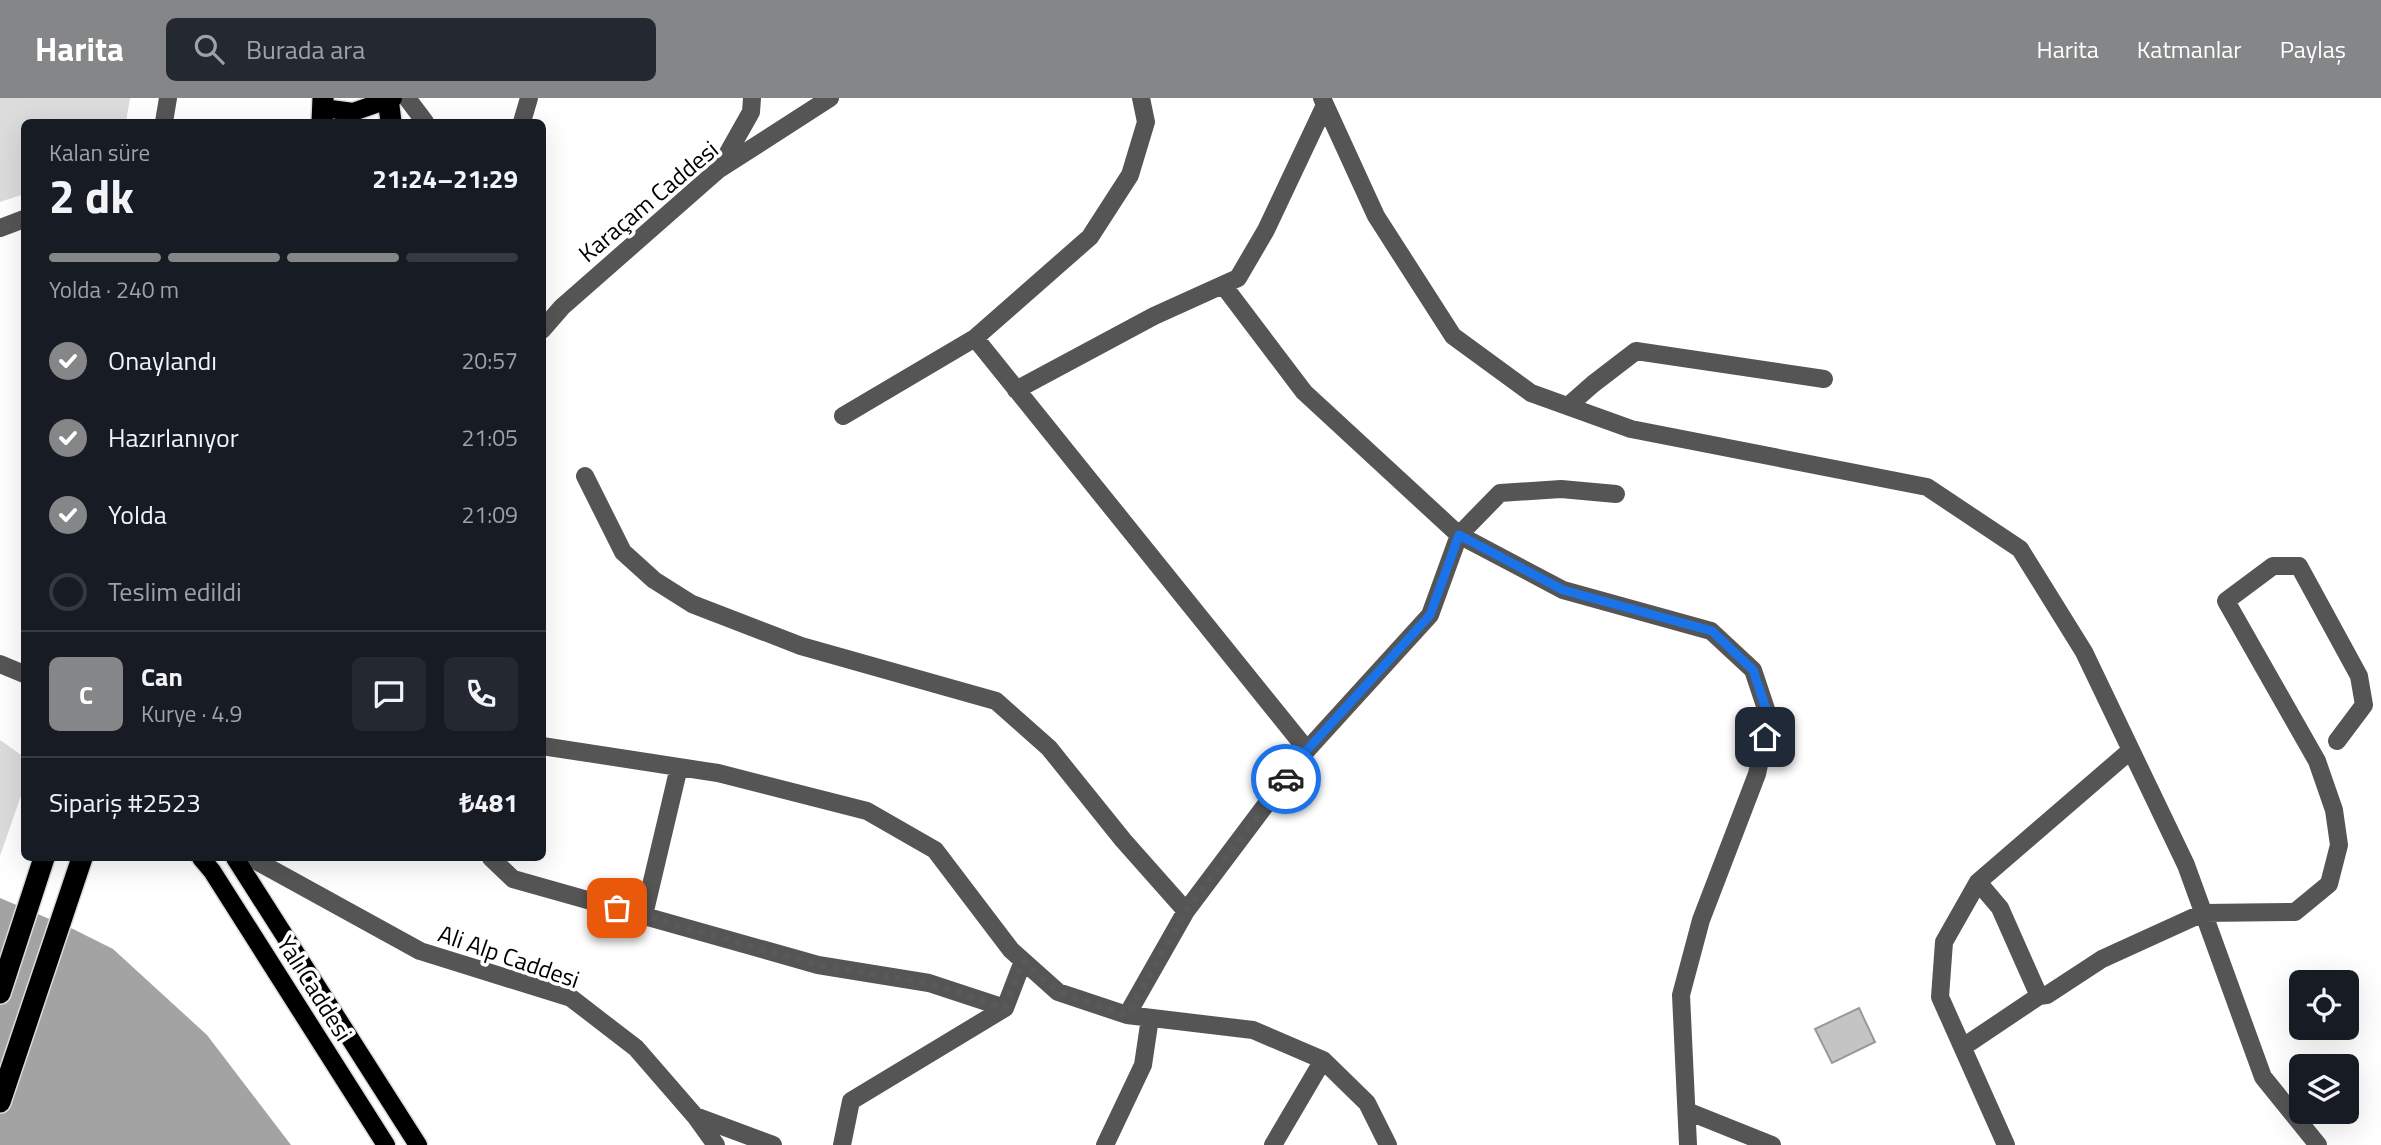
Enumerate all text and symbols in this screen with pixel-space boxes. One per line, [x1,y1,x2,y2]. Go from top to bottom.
search box [166,18,656,81]
text: Harita [35,24,124,74]
icon: search [190,30,228,68]
text: Burada ara [246,30,365,69]
text: Harita [2036,31,2099,67]
text: Katmanlar [2137,31,2242,67]
text: Paylaş [2280,31,2346,67]
street label: Karaçam Caddesi [570,132,726,270]
text: Kalan süre [49,135,150,170]
text: 21:24–21:29 [372,159,518,198]
text: 2 dk [49,161,134,231]
text: Yolda · 240 m [49,272,179,307]
text: Onaylandı [108,341,217,380]
icon: check [49,342,87,380]
text: 20:57 [461,343,518,378]
text: Hazırlanıyor [108,418,239,457]
icon: check [49,419,87,457]
text: 21:05 [461,420,518,455]
text: Yolda [108,495,167,534]
icon: check [49,496,87,534]
text: 21:09 [461,497,518,532]
text: Teslim edildi [108,572,242,611]
text: Can [141,657,183,696]
button: chat [352,657,426,731]
button: phone [444,657,518,731]
text: C [79,675,93,714]
text: Kurye · 4.9 [141,696,242,731]
pin [1735,707,1795,767]
icon: home [1746,718,1784,756]
courier [1251,744,1321,814]
icon: car [1267,760,1305,798]
text: Sipariş #2523 [49,783,201,822]
text: ₺481 [459,783,518,822]
pin [587,878,647,938]
icon: bag [598,889,636,927]
street label: Ali Alp Caddesi [434,915,584,997]
street label: Yalı Caddesi [268,928,362,1048]
map controls [2289,970,2359,1124]
button: locate [2289,970,2359,1040]
button: layers [2289,1054,2359,1124]

